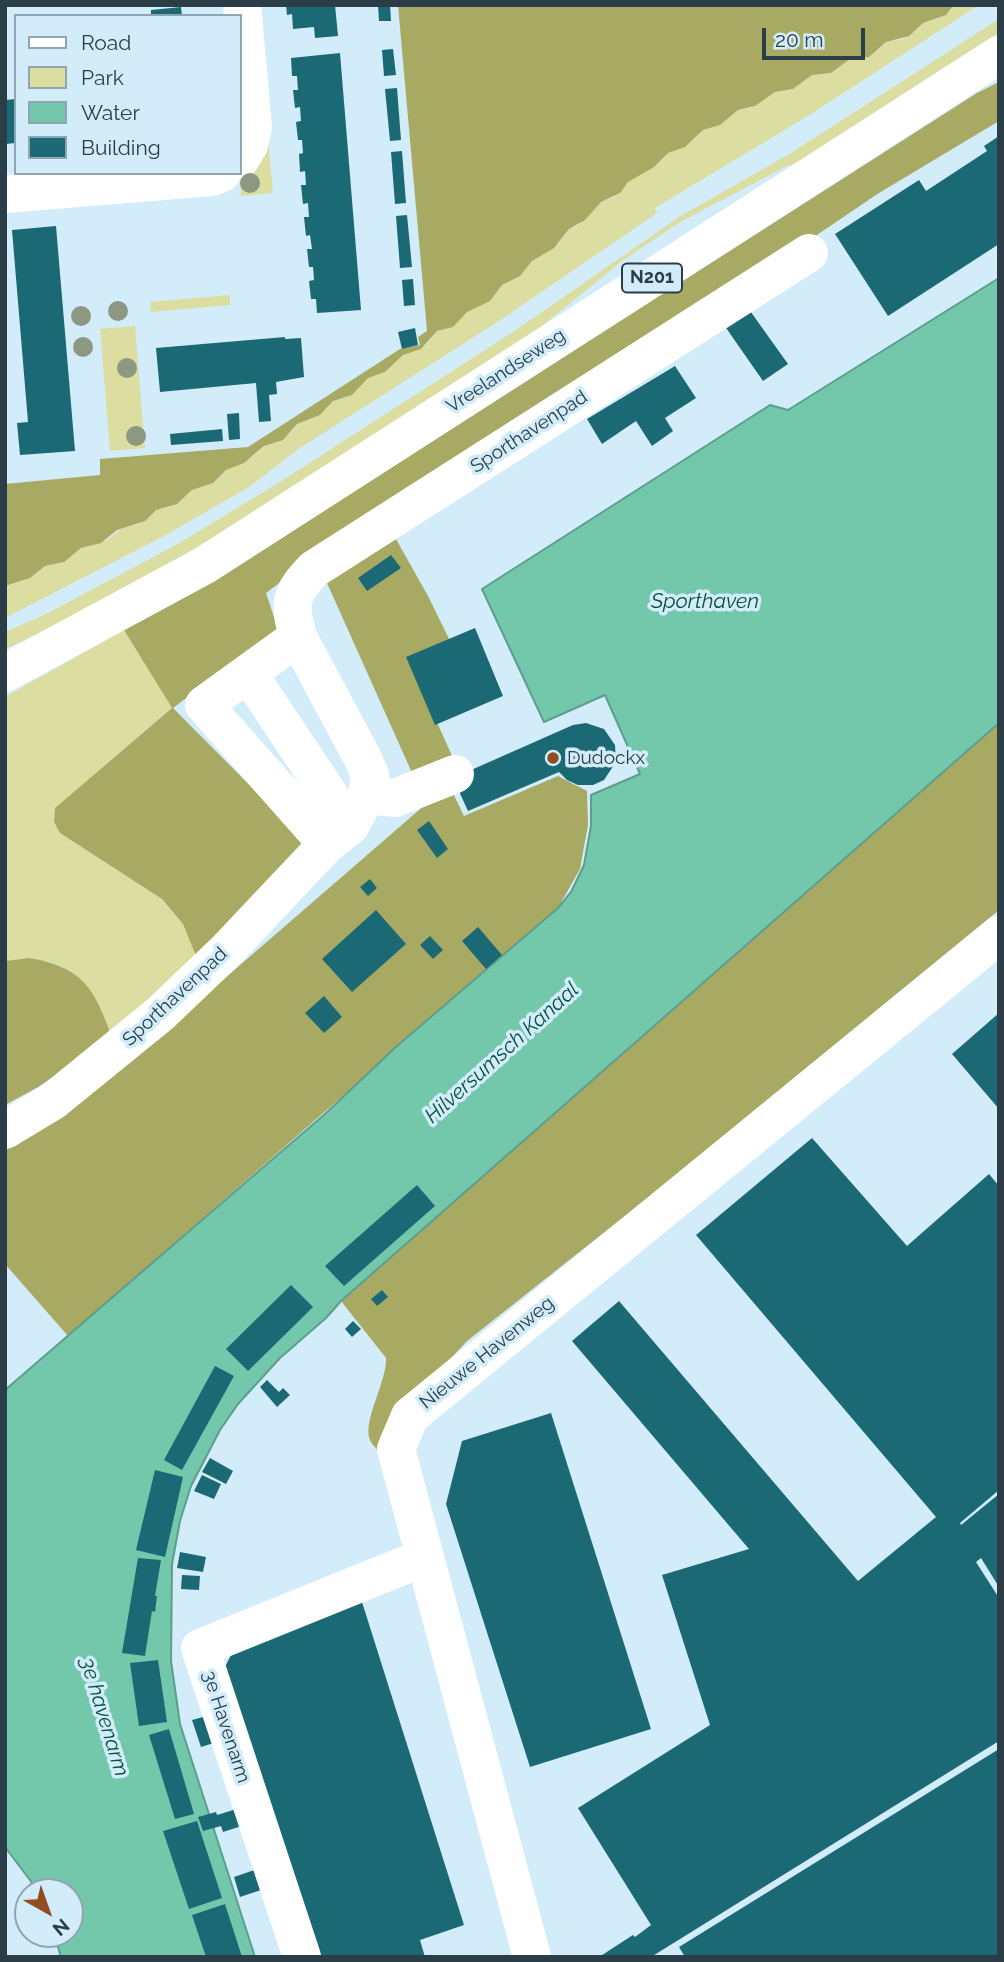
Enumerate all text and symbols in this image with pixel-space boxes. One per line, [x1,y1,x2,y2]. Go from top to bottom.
legend [14,14,242,175]
scale bar [766,14,869,58]
text: 20 m [775,27,823,52]
text: Road [81,30,131,55]
text: Park [81,65,124,90]
text: Water [81,100,140,125]
text: Building [81,135,161,160]
road number: N201 [622,264,682,292]
street label: Vreelandseweg [442,324,570,418]
street label: Sporthavenpad [466,386,592,478]
water label: Sporthaven [651,589,759,615]
place label: Dudockx [567,747,645,769]
marker: Dudockx [545,750,561,766]
street label: Sporthavenpad [118,943,232,1051]
water label: Hilversumsch Kanaal [420,977,584,1129]
street label: Nieuwe Havenweg [415,1292,559,1414]
water label: 3e havenarm [74,1655,134,1779]
street label: 3e Havenarm [197,1668,255,1786]
north arrow [14,1878,84,1948]
text: N [49,1914,74,1941]

